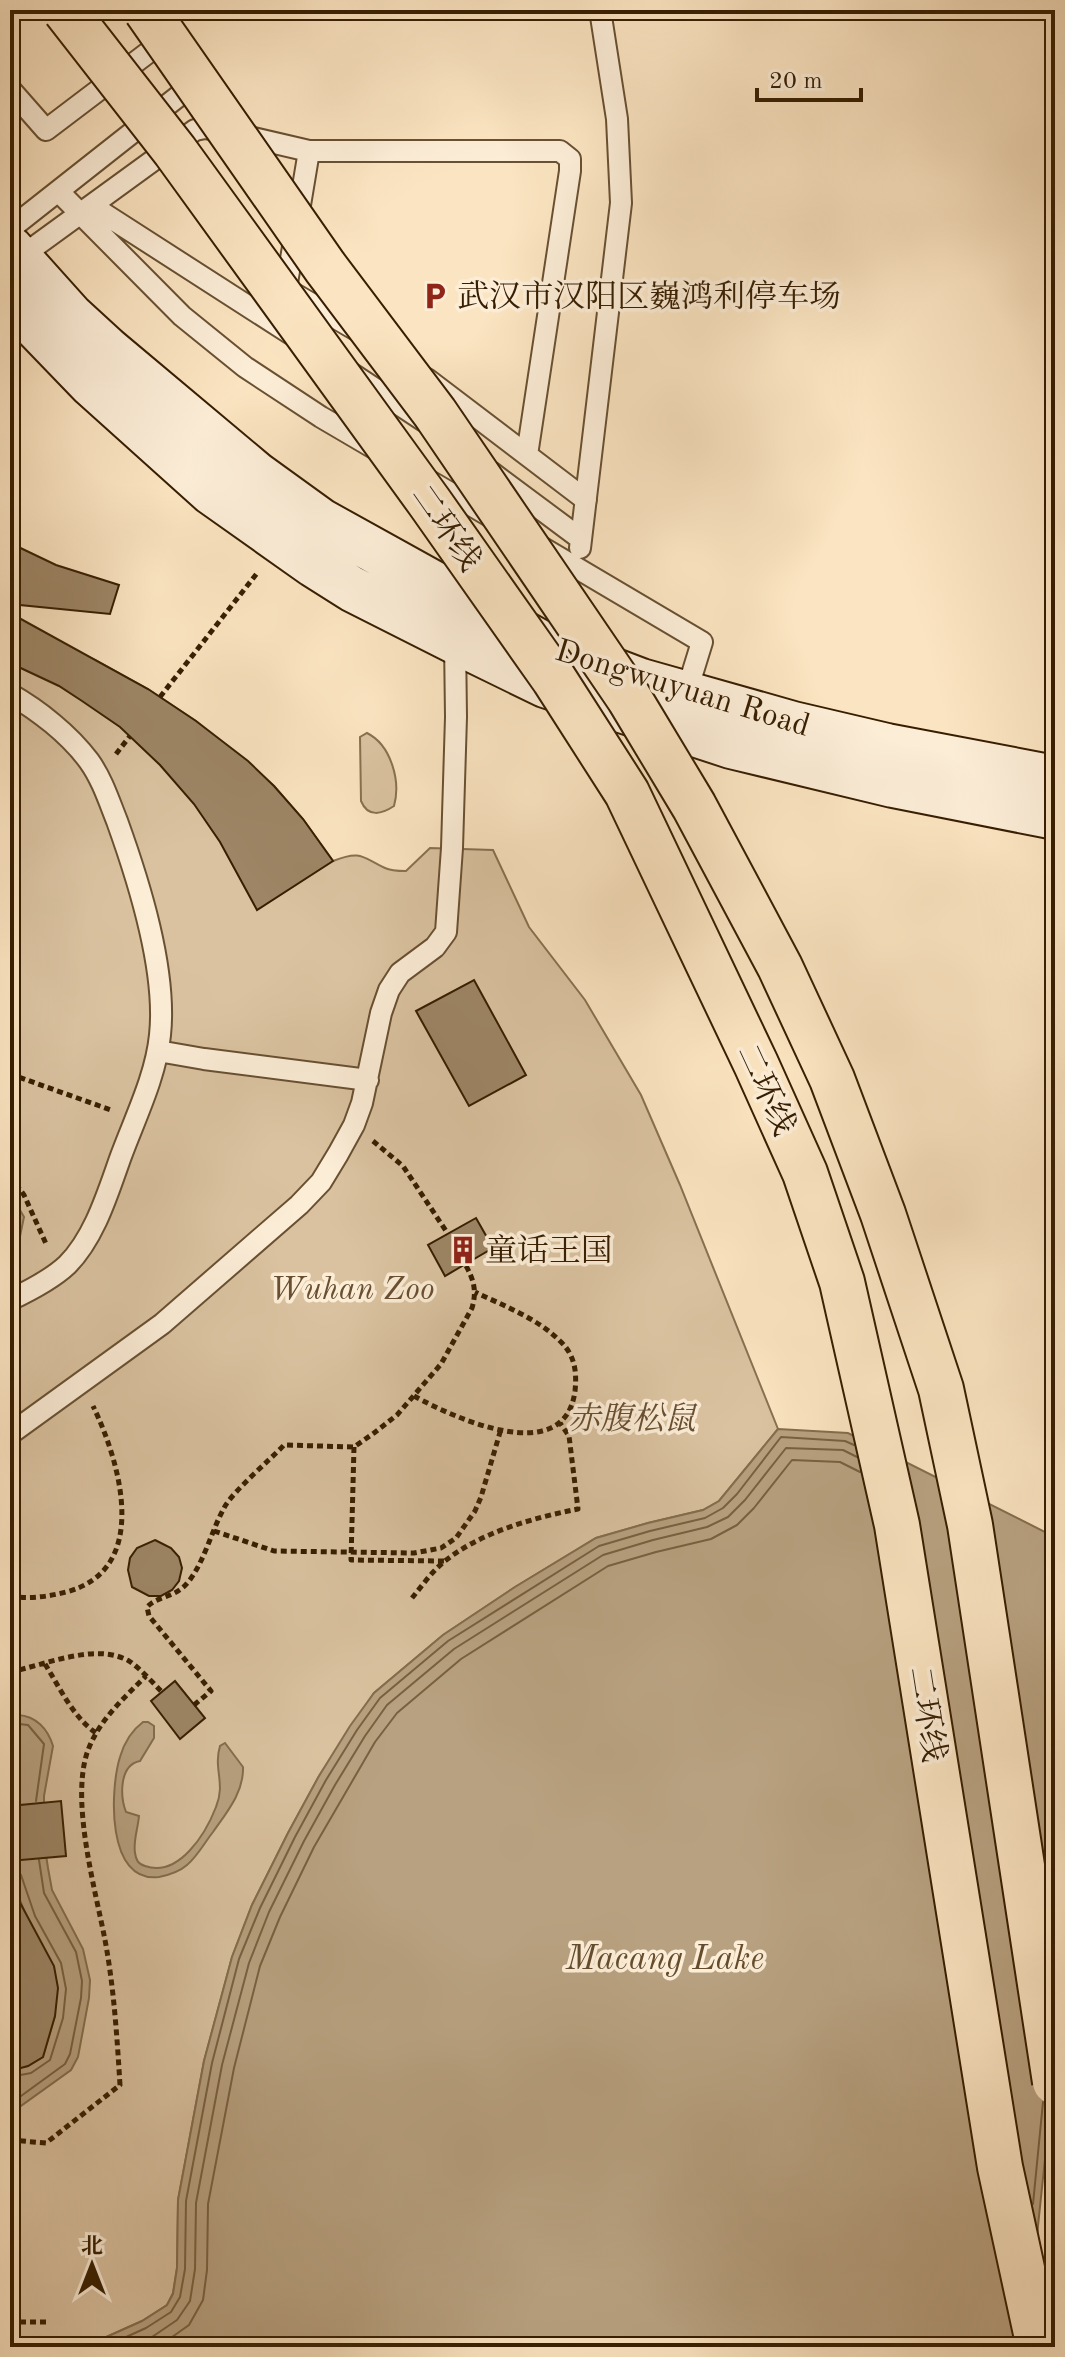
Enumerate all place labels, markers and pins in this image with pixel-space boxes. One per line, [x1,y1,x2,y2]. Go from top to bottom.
place label: 武汉市汉阳区巍鸿利停车场 [457,279,841,315]
parking icon: 武汉市汉阳区巍鸿利停车场 [420,281,450,311]
place label: 童话王国 [485,1233,613,1269]
building icon: 童话王国 [448,1235,478,1265]

